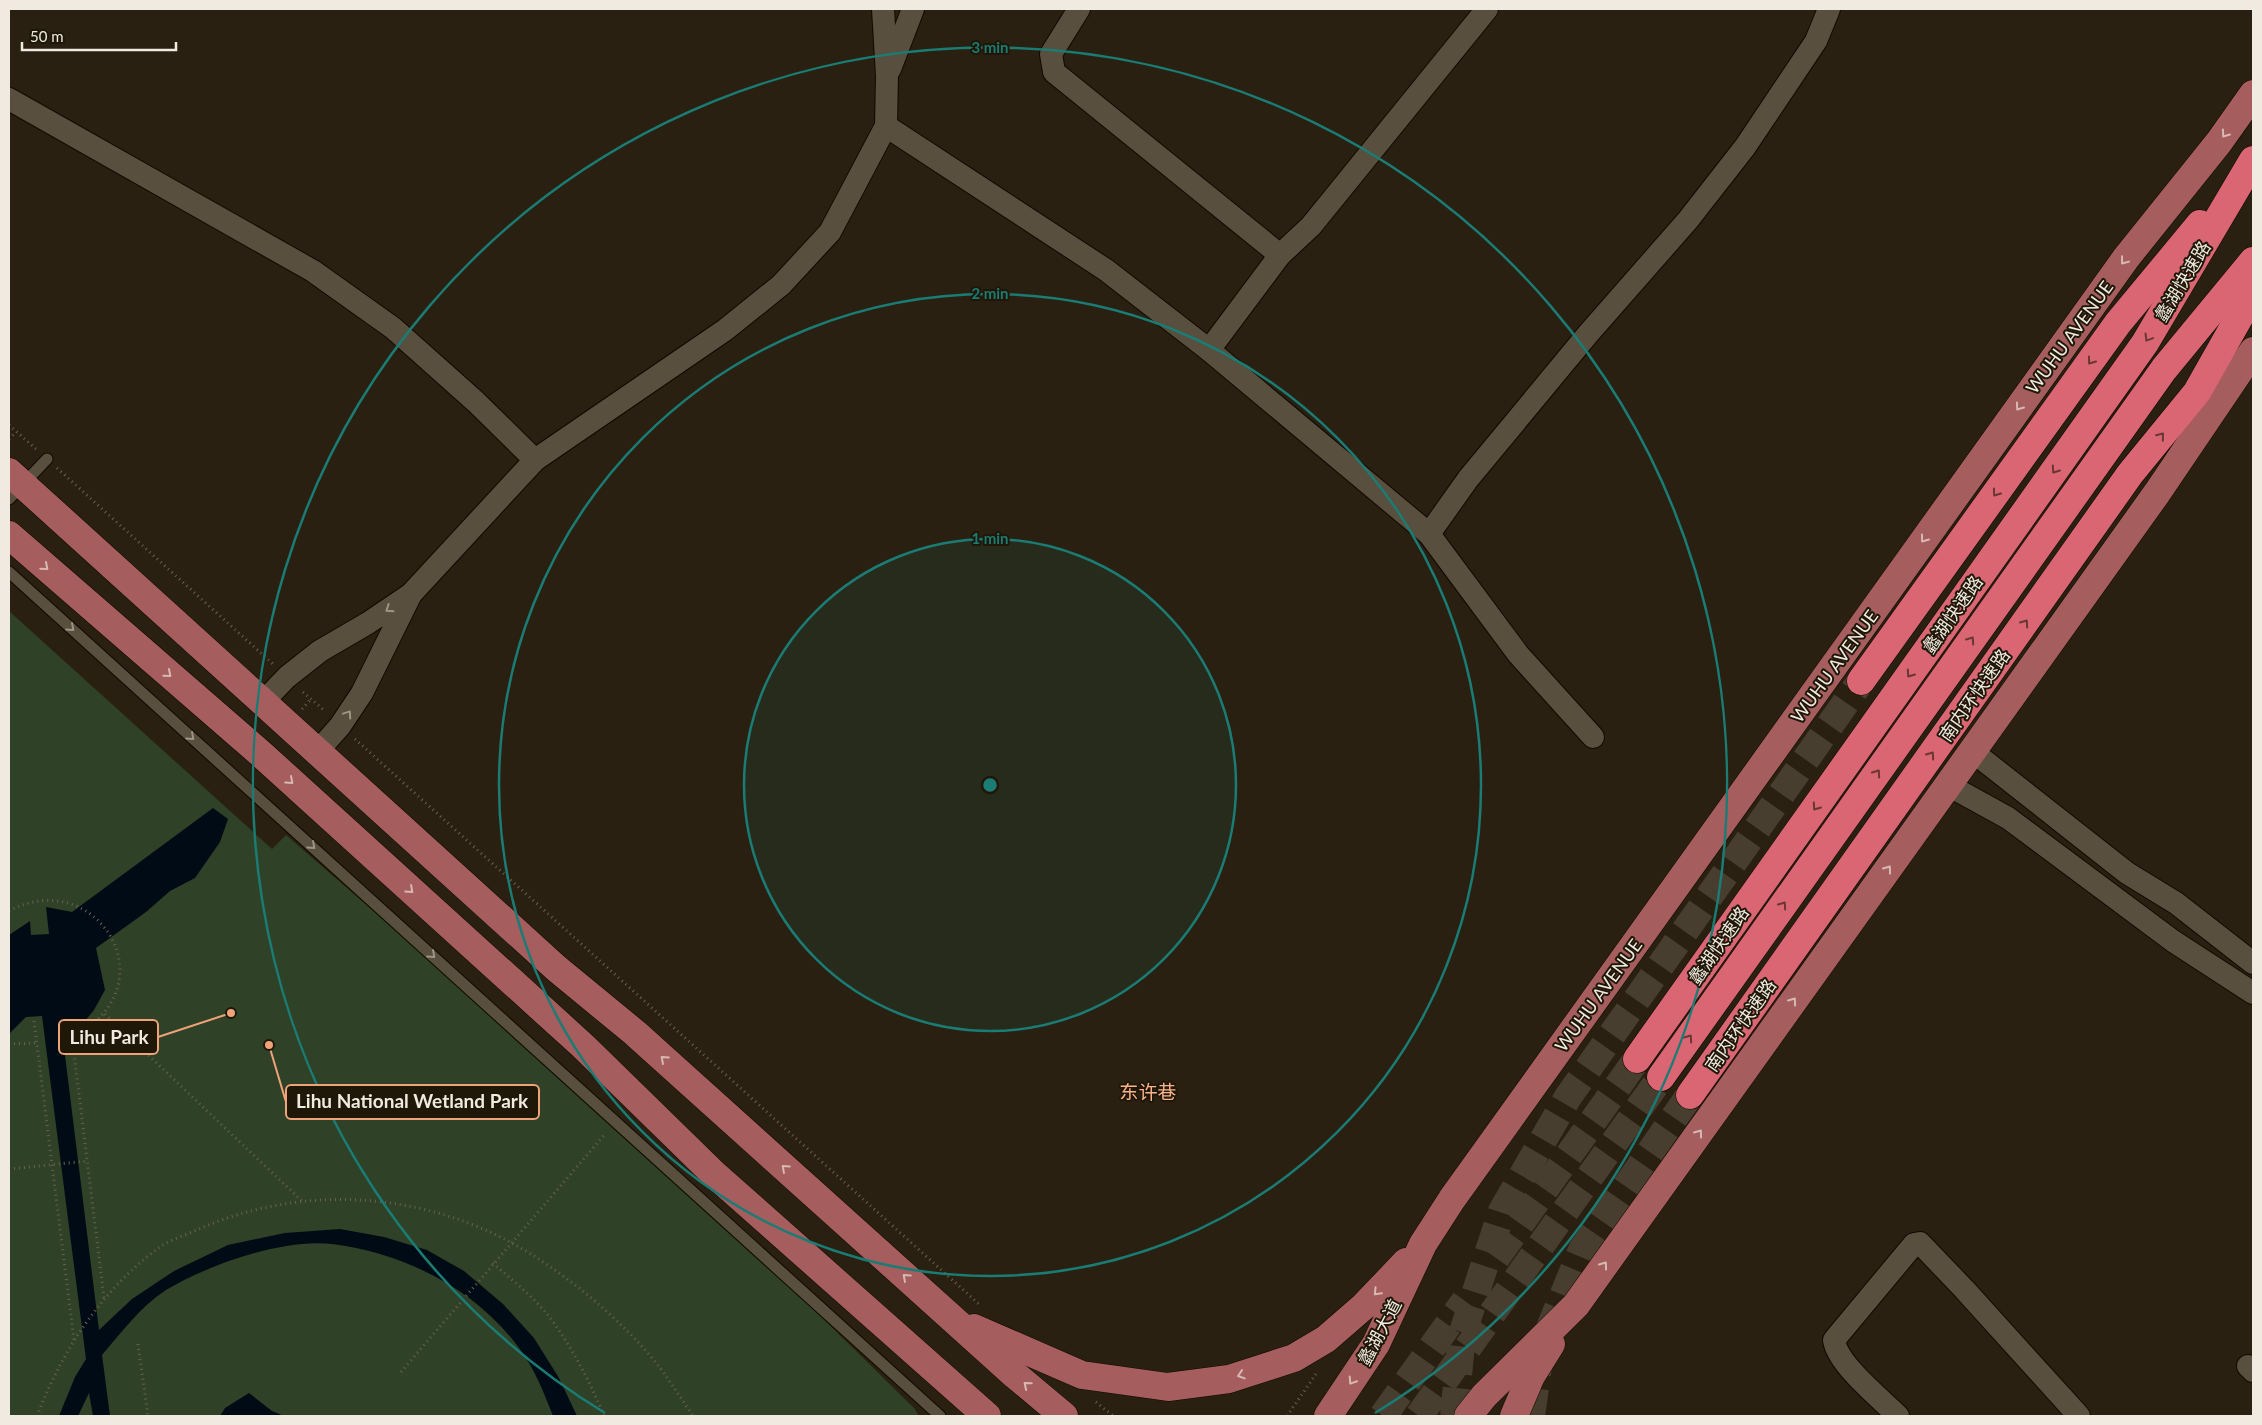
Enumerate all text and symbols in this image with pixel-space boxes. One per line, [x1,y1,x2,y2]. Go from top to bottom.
scale bar [22,20,176,52]
text: 50 m [30,27,64,45]
text: 3 min [971,38,1009,56]
one-way arrow [2222,128,2231,137]
street label: 蠡湖快速路 [2149,237,2215,325]
one-way arrow [2121,255,2130,265]
street label: WUHU AVENUE [2021,276,2117,398]
text: 2 min [971,284,1009,302]
one-way arrow [2145,332,2155,341]
one-way arrow [2088,355,2097,364]
one-way arrow [2016,401,2025,411]
one-way arrow [2155,433,2164,442]
one-way arrow [2052,465,2061,474]
one-way arrow [1993,487,2002,496]
text: 1 min [971,529,1009,547]
one-way arrow [1921,533,1930,543]
one-way arrow [39,561,48,570]
street label: 蠡湖快速路 [1917,571,1987,657]
one-way arrow [385,603,395,612]
street label: WUHU AVENUE [1786,605,1882,727]
one-way arrow [2019,619,2028,628]
one-way arrow [65,622,74,631]
one-way arrow [1965,636,1974,646]
street label: 南内环快速路 [1934,644,2014,746]
one-way arrow [162,668,171,677]
one-way arrow [1907,669,1916,678]
one-way arrow [342,711,351,720]
one-way arrow [186,731,195,740]
one-way arrow [1925,751,1934,761]
one-way arrow [1871,769,1880,778]
one-way arrow [284,775,293,784]
centre of rings [981,776,999,794]
one-way arrow [1813,801,1822,811]
one-way arrow [306,840,315,849]
one-way arrow [1882,865,1891,875]
one-way arrow [405,884,414,893]
one-way arrow [1777,901,1786,911]
street label: 蠡湖快速路 [1683,902,1753,988]
street label: WUHU AVENUE [1550,934,1646,1056]
one-way arrow [427,949,436,958]
street label: 南内环快速路 [1700,974,1780,1076]
one-way arrow [1788,998,1796,1007]
callout: Lihu Park [59,1020,158,1054]
text: Lihu Park [69,1025,149,1048]
one-way arrow [1683,1034,1692,1044]
one-way arrow [661,1056,670,1065]
district label: 东许巷 [1119,1080,1177,1103]
callout: Lihu National Wetland Park [286,1085,539,1119]
text: Lihu National Wetland Park [296,1089,529,1112]
one-way arrow [1693,1129,1702,1139]
one-way arrow [781,1165,790,1174]
one-way arrow [1598,1261,1607,1271]
one-way arrow [902,1273,911,1282]
one-way arrow [1374,1287,1383,1296]
street label: 蠡湖大道 [1352,1295,1406,1369]
one-way arrow [1237,1369,1245,1379]
one-way arrow [1349,1375,1359,1384]
one-way arrow [1023,1382,1032,1391]

